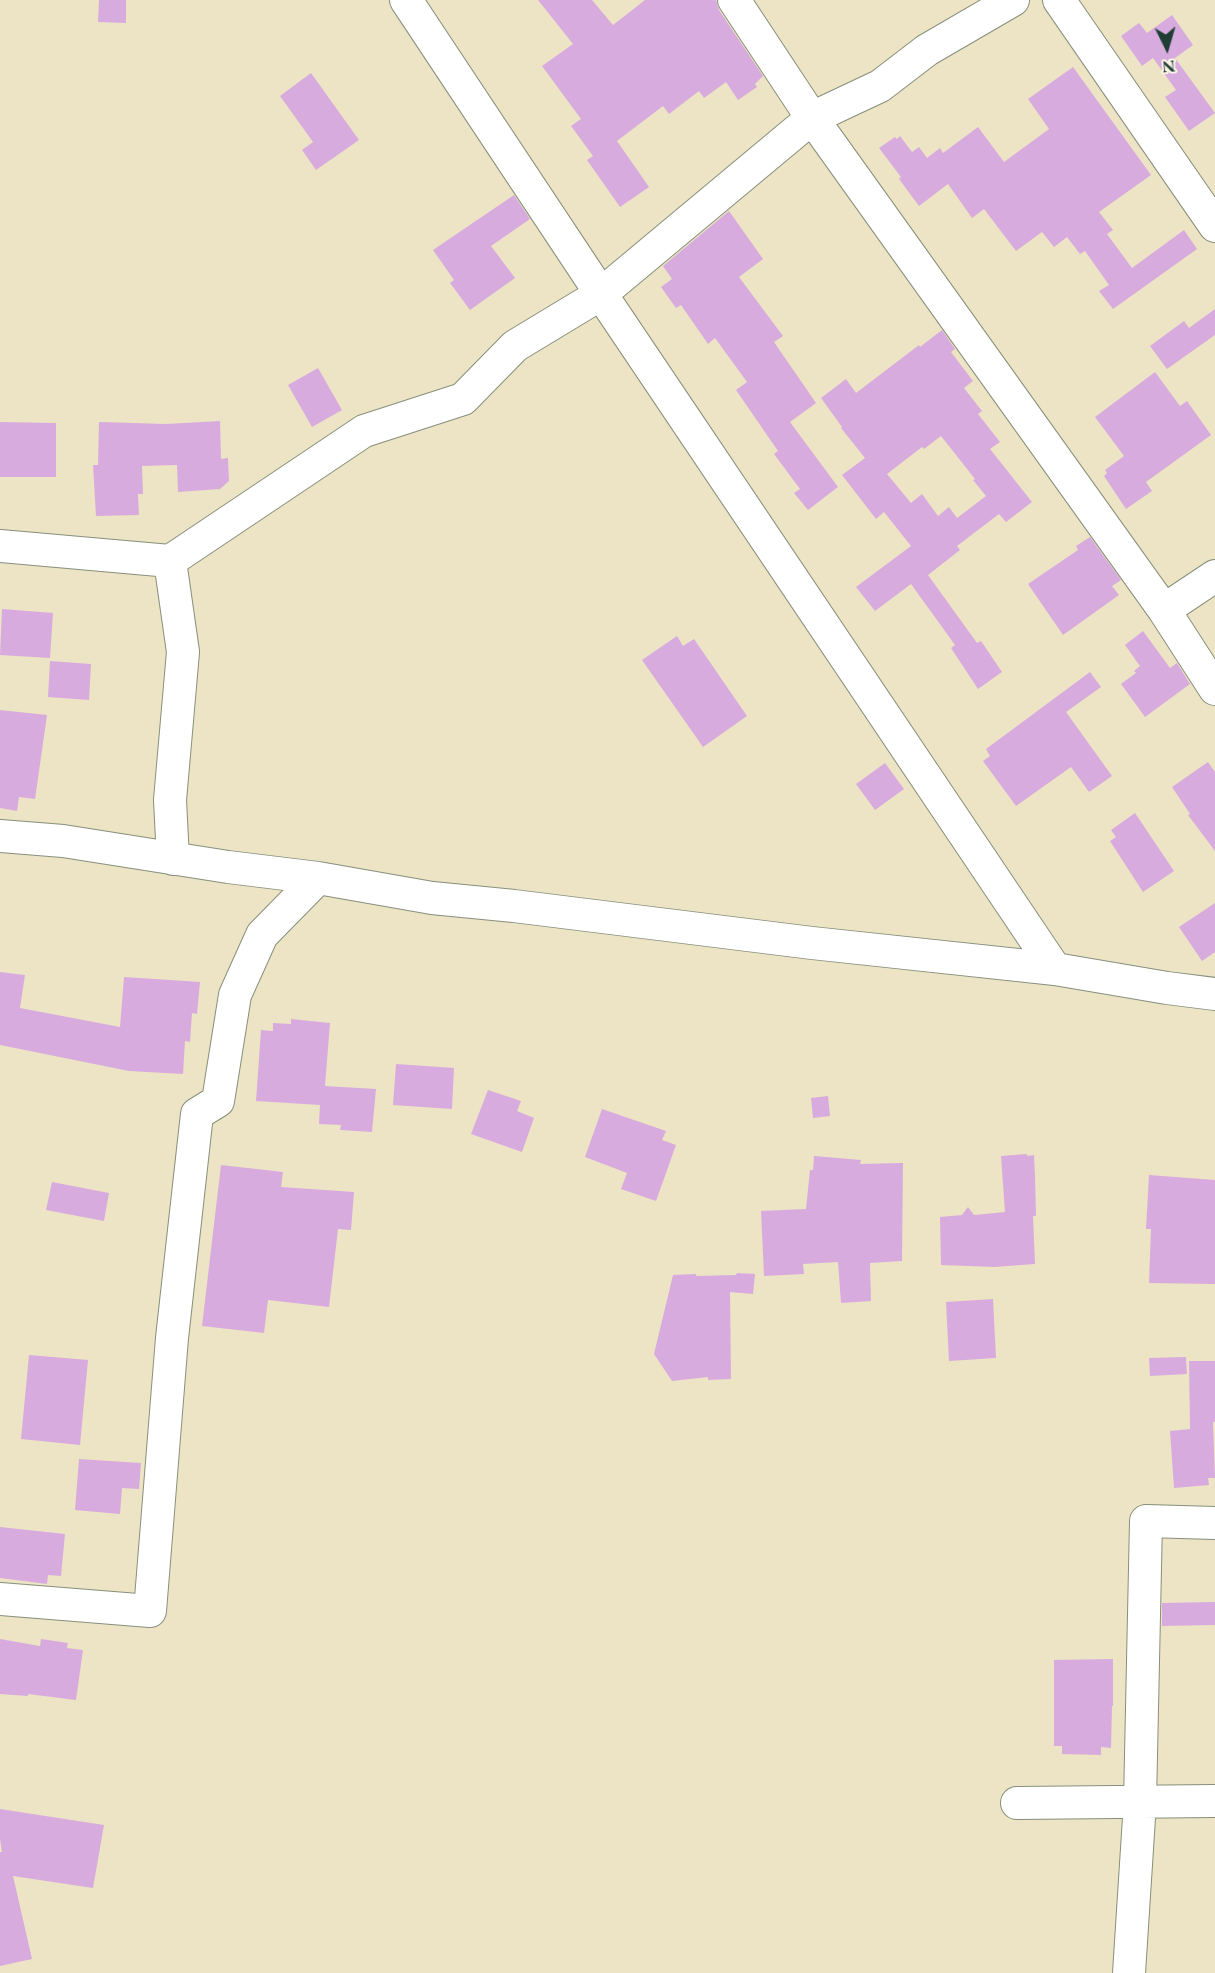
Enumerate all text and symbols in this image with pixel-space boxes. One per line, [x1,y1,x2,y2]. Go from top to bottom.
north arrow [1137,18,1197,78]
text: N [1161,55,1176,77]

